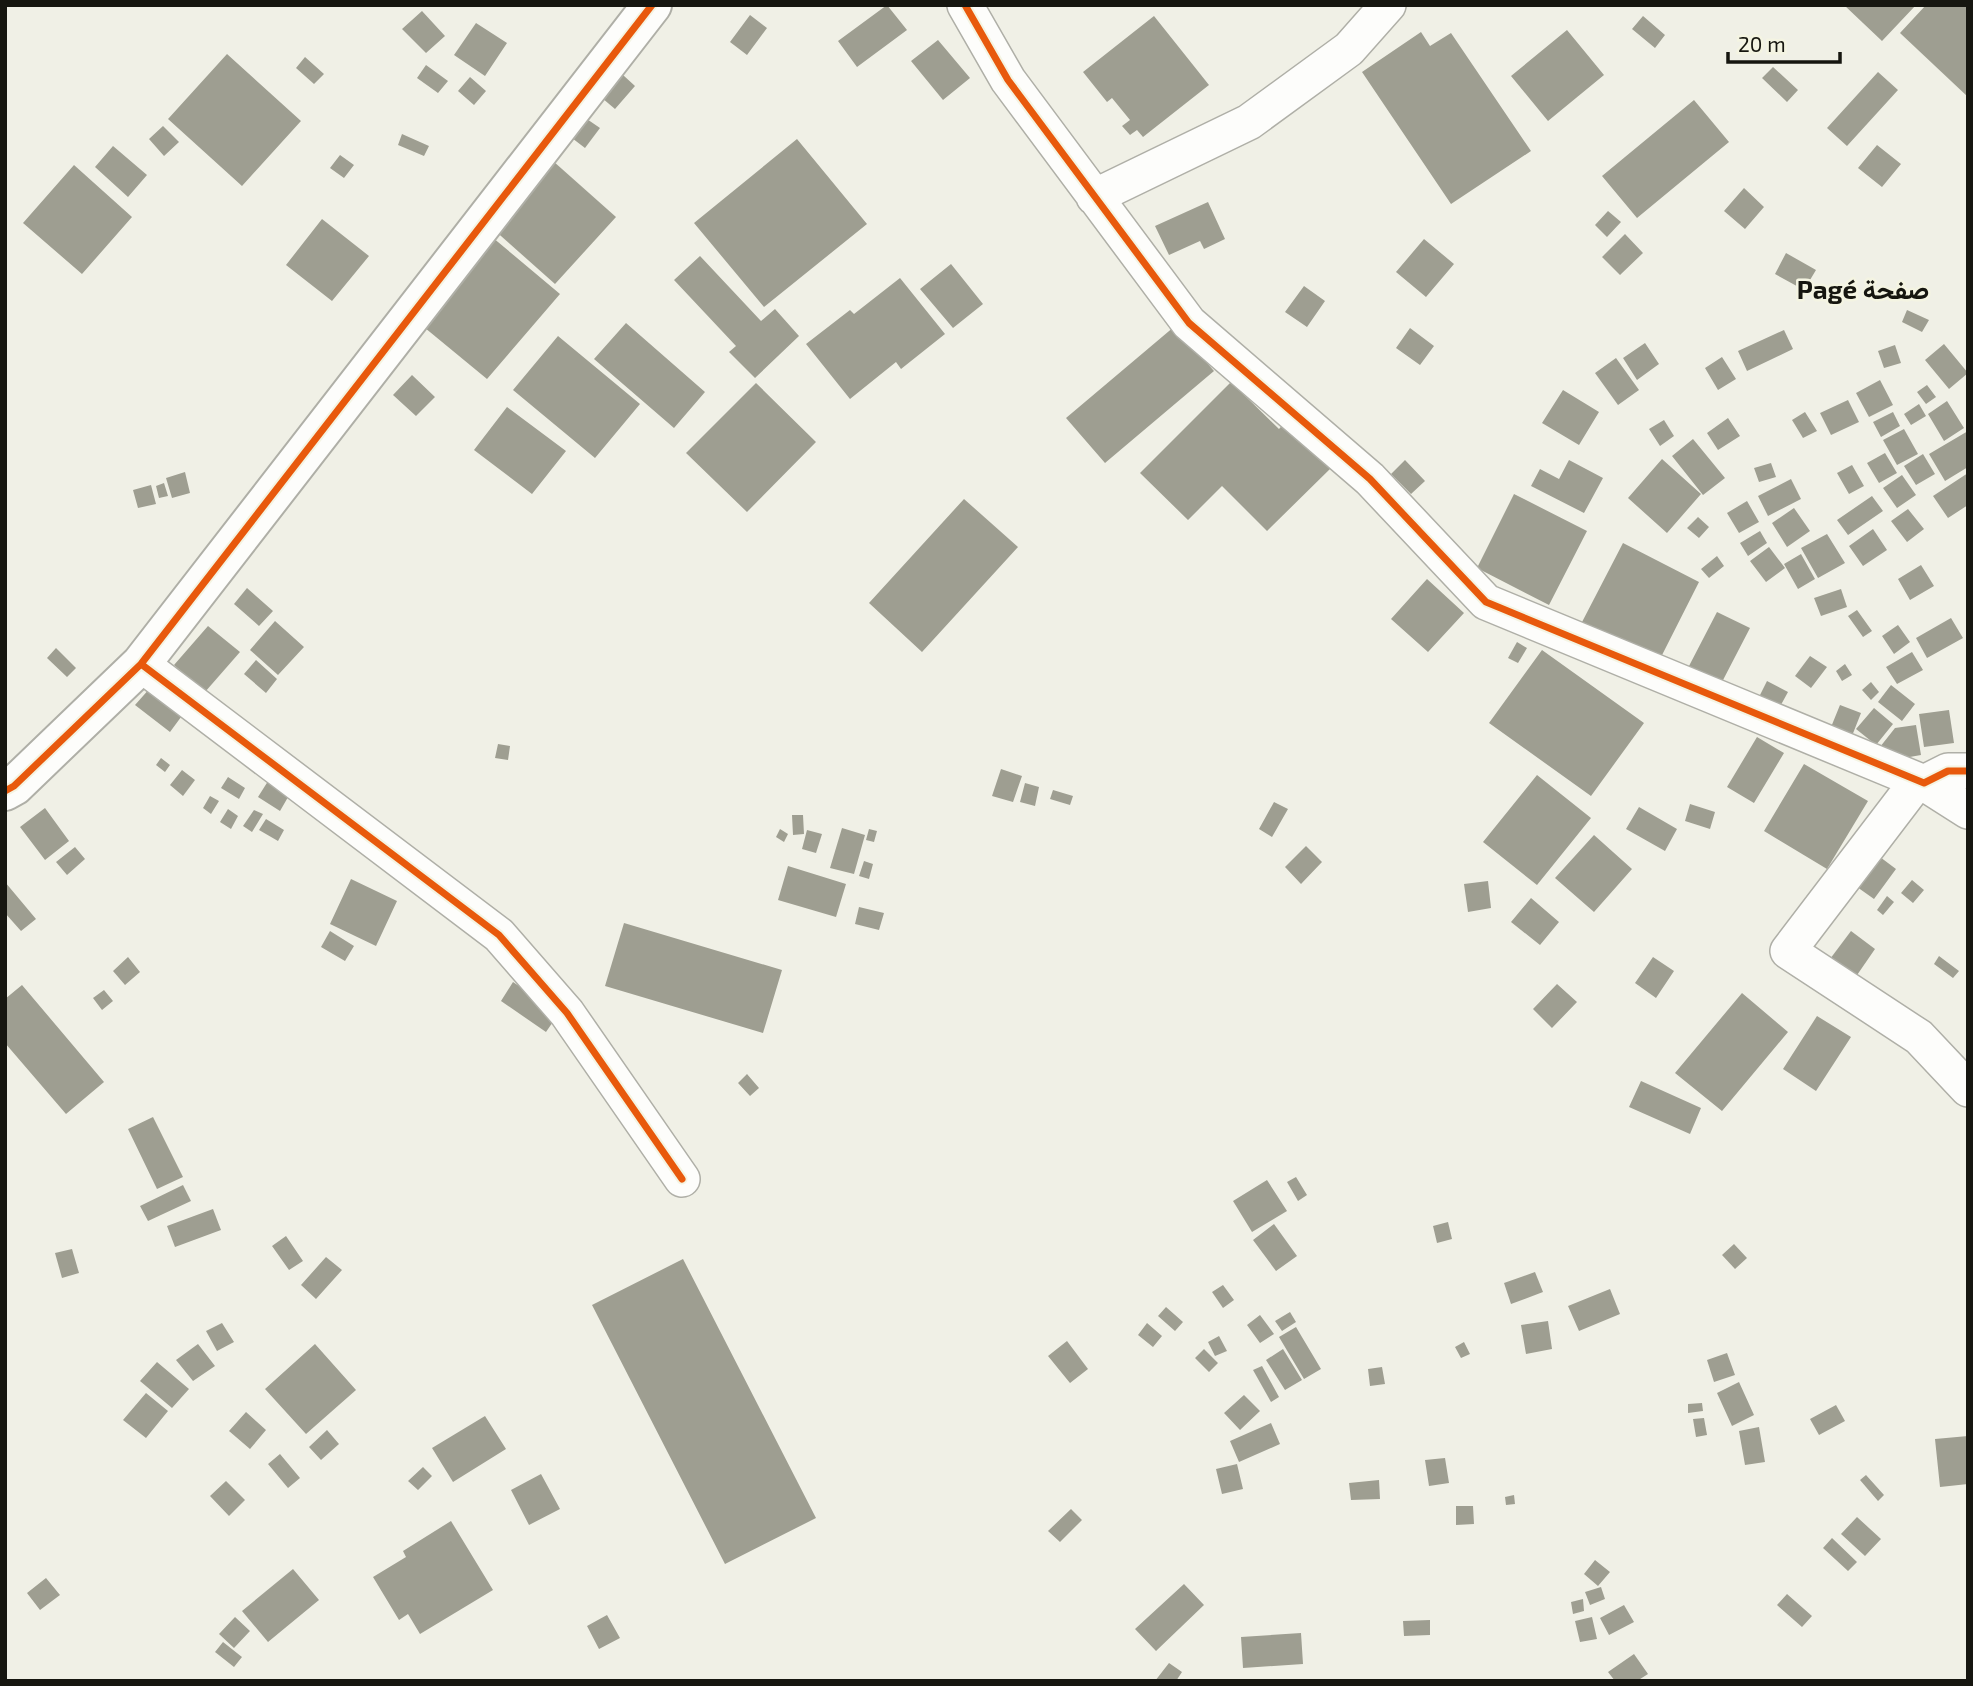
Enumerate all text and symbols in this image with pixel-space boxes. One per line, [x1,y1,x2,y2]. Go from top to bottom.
scale bar [1728,21,1840,65]
text: 20 m [1738,31,1786,56]
district label: Pagé صفحة [1797,273,1929,304]

